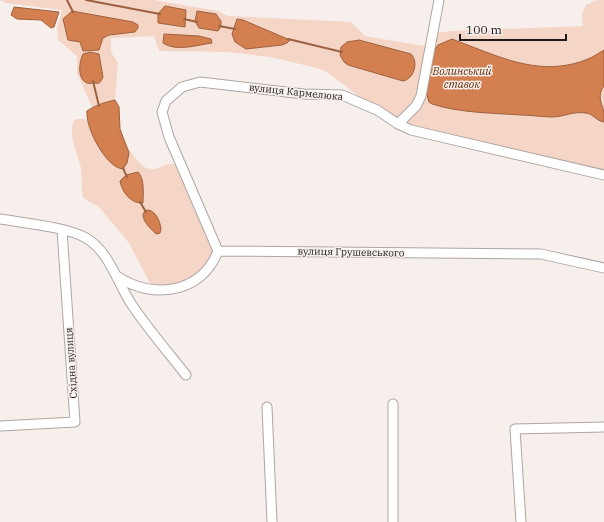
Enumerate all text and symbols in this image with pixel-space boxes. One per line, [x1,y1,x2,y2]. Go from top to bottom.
scale bar [460,16,566,42]
text: 100 m [466,22,502,37]
water label: Волинський ставок [431,64,492,91]
street label: вулиця Кармелюка [248,81,344,103]
street label: вулиця Грушевського [297,245,405,259]
street label: Східна вулиця [62,327,80,399]

